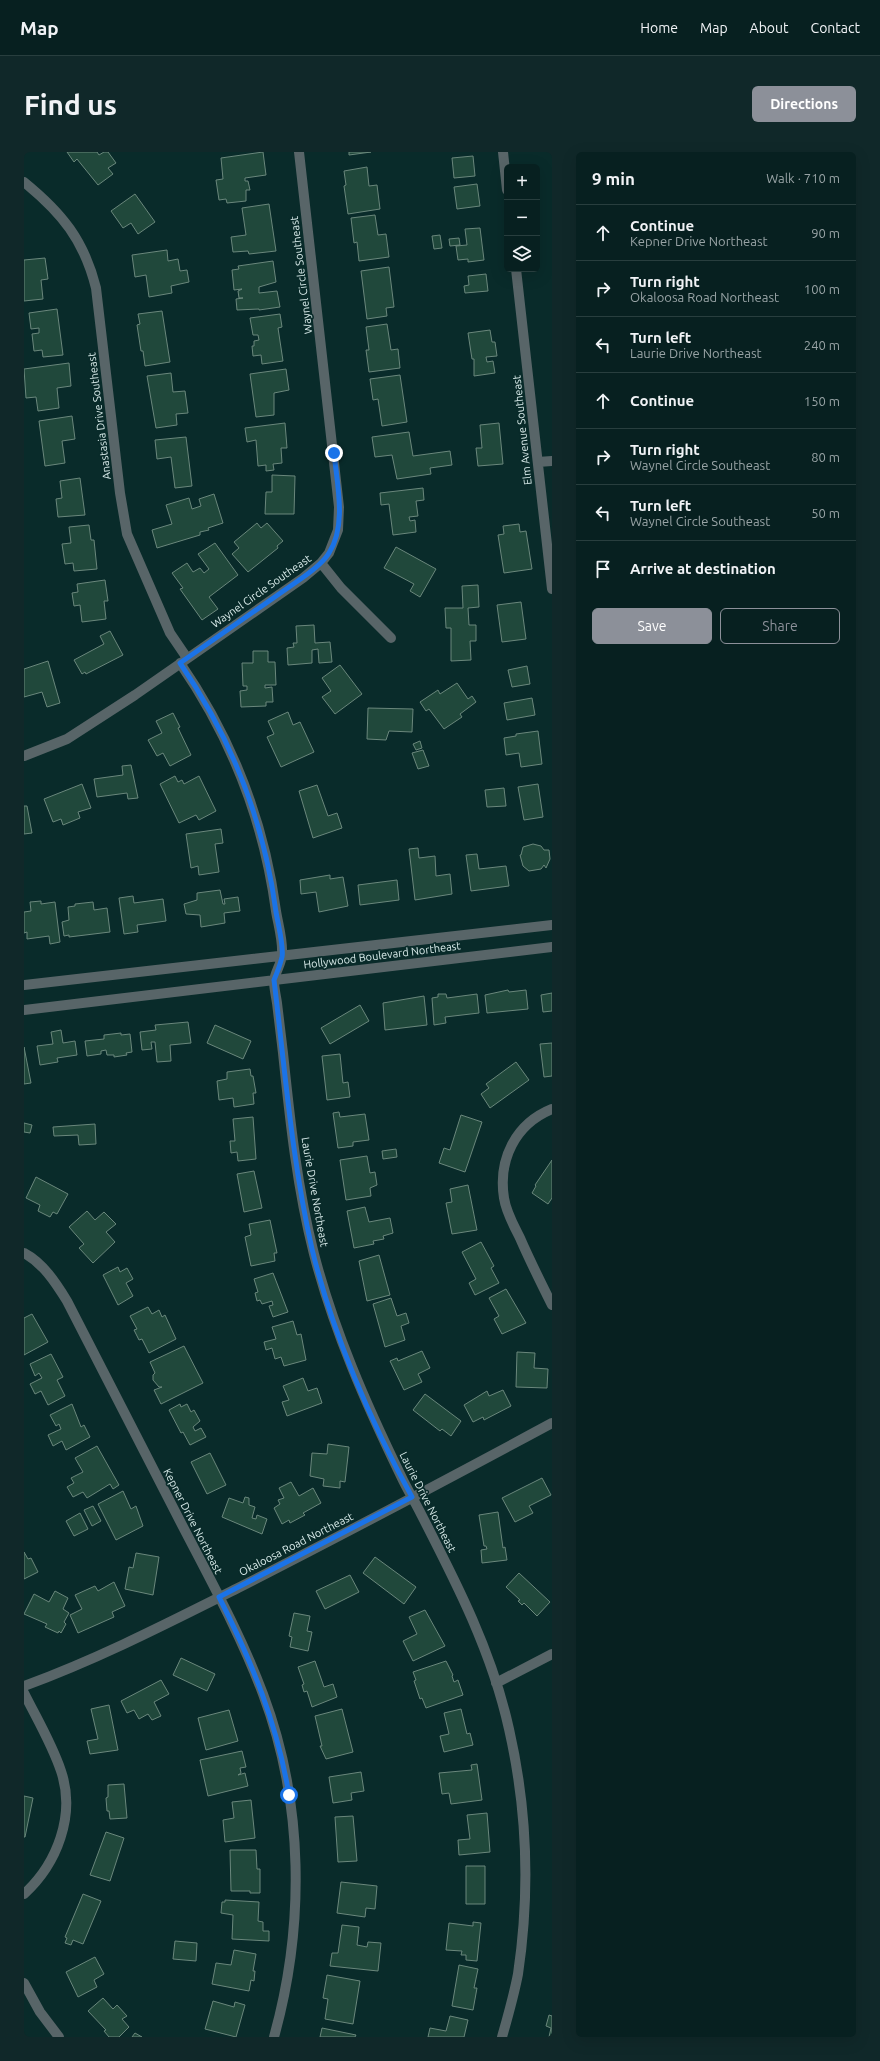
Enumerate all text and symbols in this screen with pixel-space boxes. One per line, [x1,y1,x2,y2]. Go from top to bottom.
text: Map [20,17,59,39]
text: Home [640,20,678,36]
text: Map [700,20,728,36]
text: About [750,20,789,36]
text: Contact [811,20,860,36]
button: Directions [752,86,856,122]
text: Find us [24,89,117,120]
map controls [504,164,540,272]
button: + [504,164,540,200]
text: 9 min [592,169,635,188]
text: Walk · 710 m [766,171,840,185]
button: − [504,200,540,236]
street label: Waynel Circle Southeast [288,215,314,335]
text: Continue [630,217,694,234]
icon: ahead [592,222,614,244]
text: 90 m [811,226,840,240]
text: Kepner Drive Northeast [630,234,768,248]
button: layers [504,236,540,272]
text: Turn right [630,273,700,290]
icon: right [592,278,614,300]
text: 100 m [804,282,840,296]
text: Okaloosa Road Northeast [630,290,779,304]
text: Turn left [630,329,691,346]
icon: left [592,334,614,356]
text: 240 m [804,338,840,352]
text: Laurie Drive Northeast [630,346,762,360]
street label: Anastasia Drive Southeast [85,351,113,480]
street label: Elm Avenue Southeast [510,374,534,486]
icon: ahead [592,390,614,412]
text: Continue [630,392,694,409]
text: 150 m [804,394,840,408]
text: Turn right [630,441,700,458]
route end [325,444,343,462]
icon: right [592,446,614,468]
text: 80 m [811,450,840,464]
text: Waynel Circle Southeast [630,458,770,472]
text: Turn left [630,497,691,514]
icon: left [592,502,614,524]
text: 50 m [811,506,840,520]
text: Waynel Circle Southeast [630,514,770,528]
street label: Waynel Circle Southeast [209,552,314,630]
icon: arrive [592,558,614,580]
text: Arrive at destination [630,560,776,577]
button: Save [592,608,712,644]
button: Share [720,608,840,644]
street label: Hollywood Boulevard Northeast [303,939,462,971]
street label: Laurie Drive Northeast [299,1136,331,1249]
street label: Laurie Drive Northeast [397,1450,459,1555]
street label: Kepner Drive Northeast [161,1466,225,1576]
street label: Okaloosa Road Northeast [237,1510,356,1578]
route start [280,1786,298,1804]

